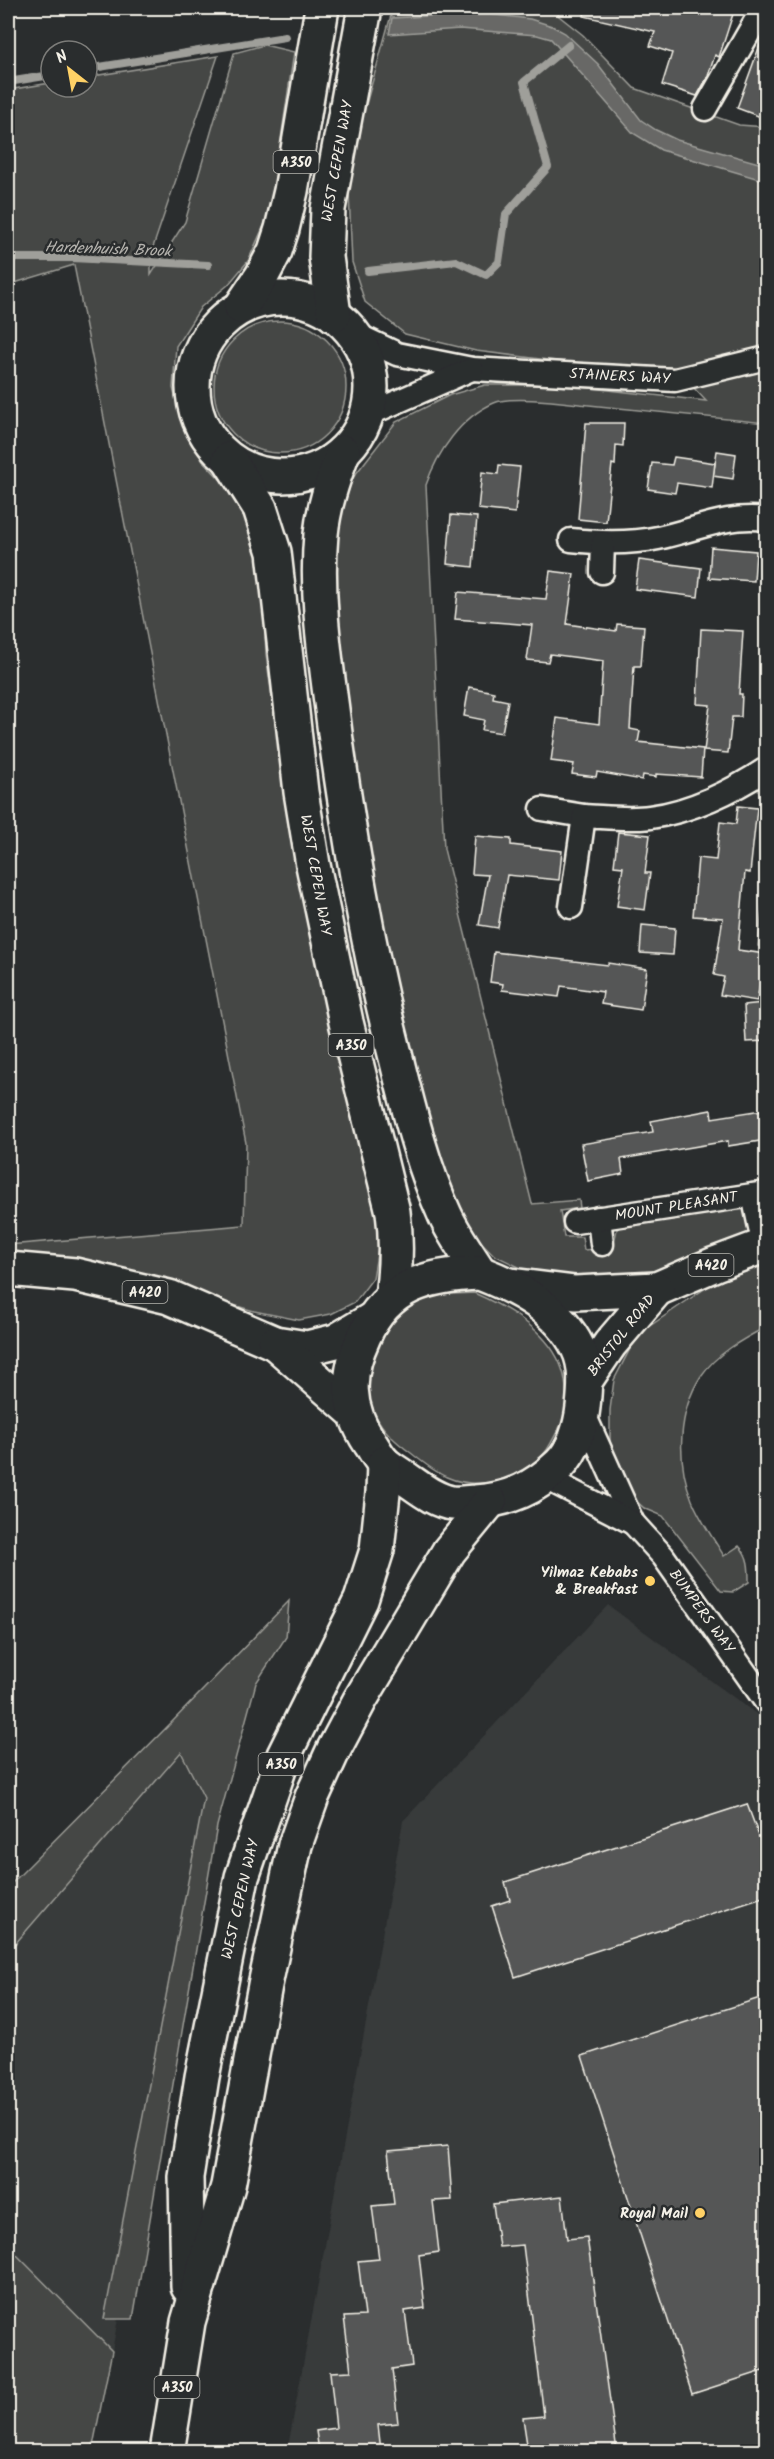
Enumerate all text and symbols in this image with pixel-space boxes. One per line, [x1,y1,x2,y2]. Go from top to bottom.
north arrow [39,39,99,99]
text: N [51,44,73,71]
street label: WEST CEPEN WAY [316,97,361,224]
road number: A350 [274,151,318,173]
water label: Hardenhuish Brook [44,235,174,264]
street label: STAINERS WAY [569,362,672,392]
street label: WEST CEPEN WAY [293,813,338,939]
road number: A350 [328,1034,374,1056]
street label: MOUNT PLEASANT [613,1185,741,1229]
road number: A420 [688,1254,734,1276]
road number: A420 [122,1281,168,1303]
street label: BRISTOL ROAD [582,1289,662,1382]
place label: Yilmaz Kebabs & Breakfast [541,1561,638,1602]
street label: BUMPERS WAY [662,1564,741,1660]
marker: Yilmaz Kebabs & Breakfast [643,1574,657,1588]
road number: A350 [258,1753,304,1775]
street label: WEST CEPEN WAY [215,1835,267,1962]
place label: Royal Mail [620,2202,688,2226]
marker: Royal Mail [693,2206,707,2220]
road number: A350 [154,2376,200,2398]

